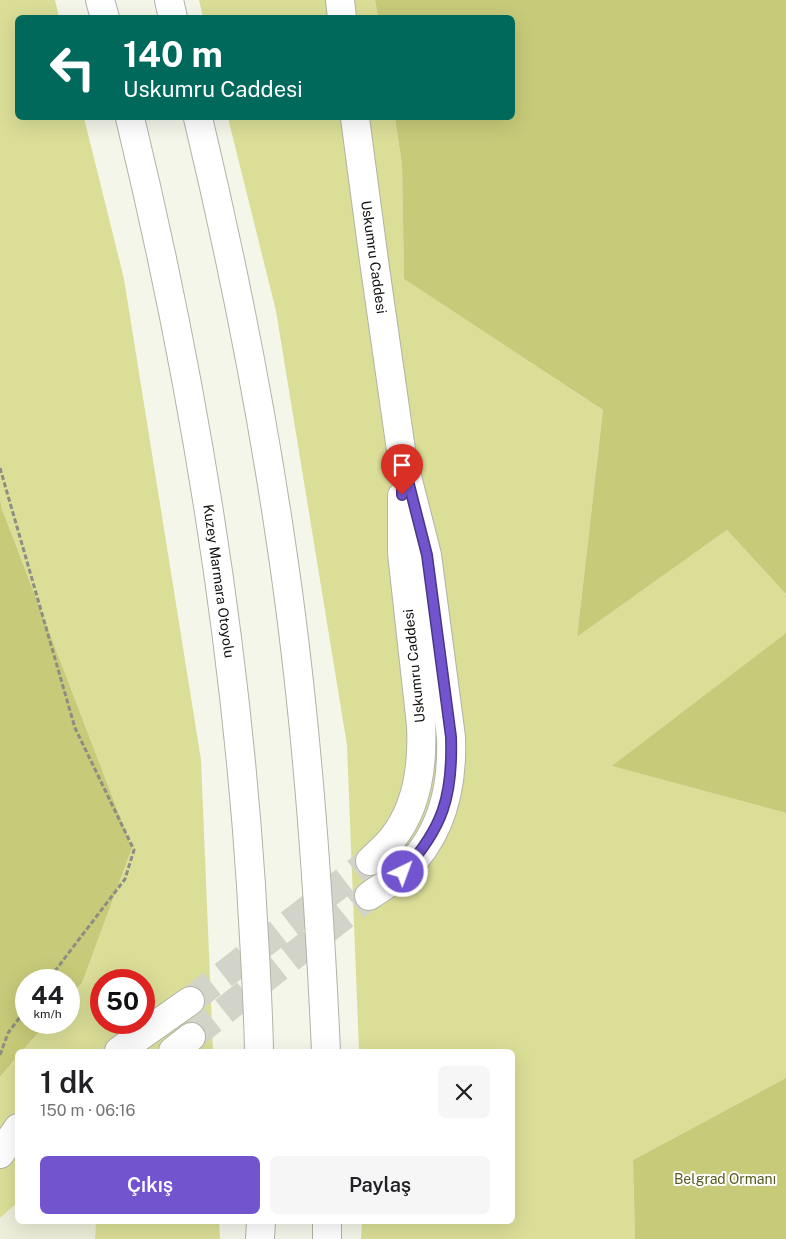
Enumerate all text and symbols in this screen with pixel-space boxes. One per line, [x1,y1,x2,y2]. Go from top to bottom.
text: 140 m [123,34,223,75]
icon: left [40,35,105,100]
text: Uskumru Caddesi [123,76,303,102]
street label: Uskumru Caddesi [358,199,390,315]
pin [381,444,423,495]
icon: arrive [388,451,416,479]
street label: Kuzey Marmara Otoyolu [200,503,238,659]
street label: Uskumru Caddesi [400,608,428,724]
position arrow [376,845,428,897]
speed limit sign: 50 [90,969,155,1034]
text: 44 [31,980,64,1010]
text: km/h [33,1007,62,1021]
text: 1 dk [40,1064,95,1100]
button: close [438,1066,490,1118]
text: 150 m · 06:16 [40,1101,135,1120]
button: Çıkış [40,1156,260,1214]
button: Paylaş [270,1156,490,1214]
park label: Belgrad Ormanı [674,1171,776,1187]

